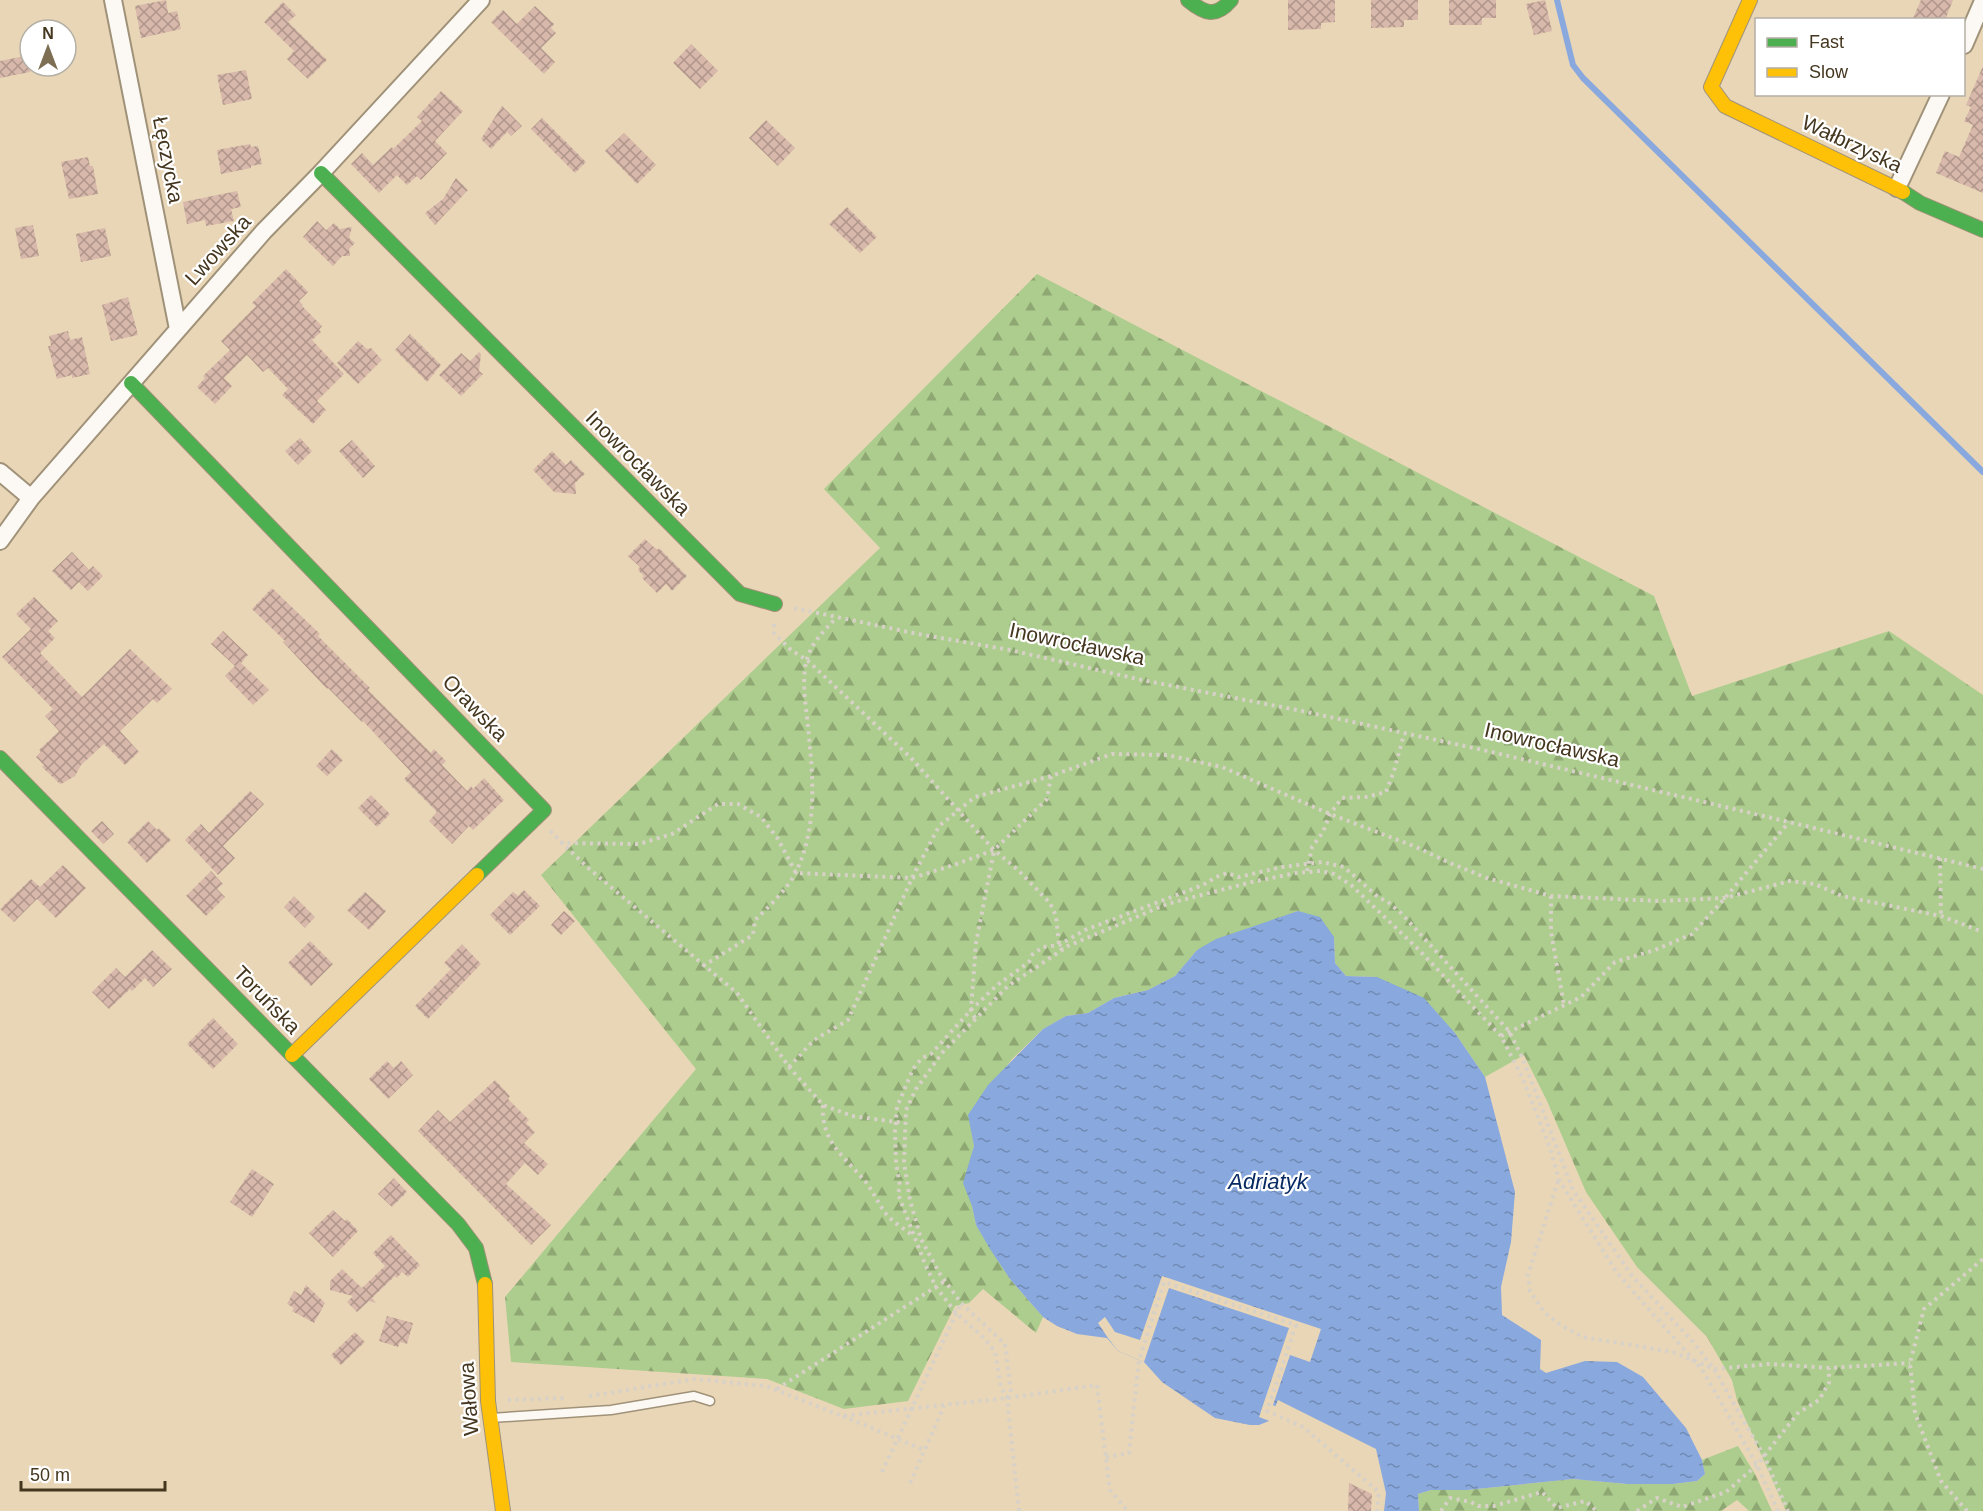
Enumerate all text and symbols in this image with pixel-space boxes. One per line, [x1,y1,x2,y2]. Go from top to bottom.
north arrow [18,18,78,78]
legend [1755,18,1965,96]
text: N [42,25,54,42]
text: Fast [1809,32,1844,52]
text: Slow [1809,62,1849,82]
street label: Wałbrzyska [1799,110,1906,177]
street label: Łęczycka [149,115,188,205]
street label: Lwowska [180,210,255,289]
street label: Inowrocławska [582,406,695,520]
street label: Inowrocławska [1007,618,1147,669]
street label: Orawska [438,670,513,746]
street label: Inowrocławska [1482,718,1622,771]
street label: Toruńska [229,961,305,1039]
water label: Adriatyk [1226,1169,1309,1194]
street label: Wałowa [454,1361,483,1437]
scale bar [21,1454,165,1492]
text: 50 m [30,1465,70,1485]

